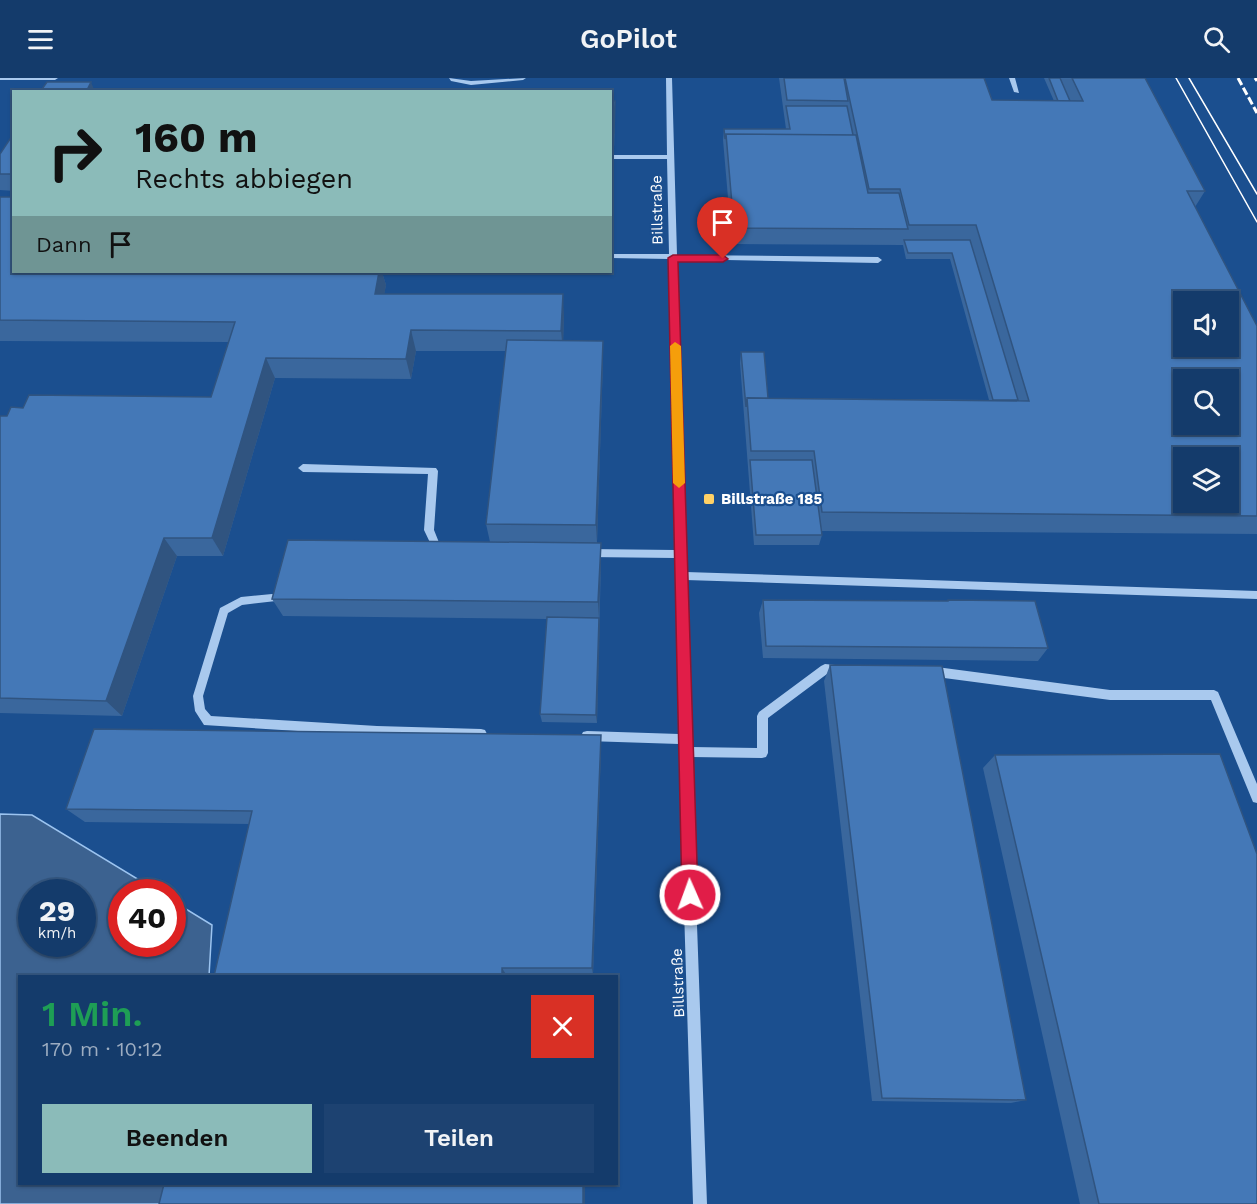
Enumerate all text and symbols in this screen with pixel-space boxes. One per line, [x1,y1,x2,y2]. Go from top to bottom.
icon: menu [24,23,57,56]
text: GoPilot [580,23,677,55]
icon: search [1200,23,1233,56]
text: 160 m [135,113,258,162]
icon: right [36,114,114,192]
text: Rechts abbiegen [135,163,353,195]
street label: Billstraße [647,175,667,245]
pin [697,197,748,259]
icon: arrive [706,206,739,239]
icon: arrive [104,228,137,261]
text: Dann [36,232,92,257]
map controls [1173,291,1239,513]
button: sound [1173,291,1239,357]
button: search [1173,369,1239,435]
button: layers [1173,447,1239,513]
place label: Billstraße 185 [721,490,822,508]
marker: Billstraße 185 [702,492,716,506]
position arrow [658,863,722,927]
speed limit sign: 40 [108,879,186,957]
text: 29 [39,893,75,928]
text: km/h [38,924,76,942]
street label: Billstraße [668,948,688,1018]
text: 1 Min. [42,993,143,1035]
button: close [531,995,594,1058]
text: 170 m · 10:12 [42,1037,162,1061]
button: Beenden [42,1104,312,1173]
button: Teilen [324,1104,594,1173]

